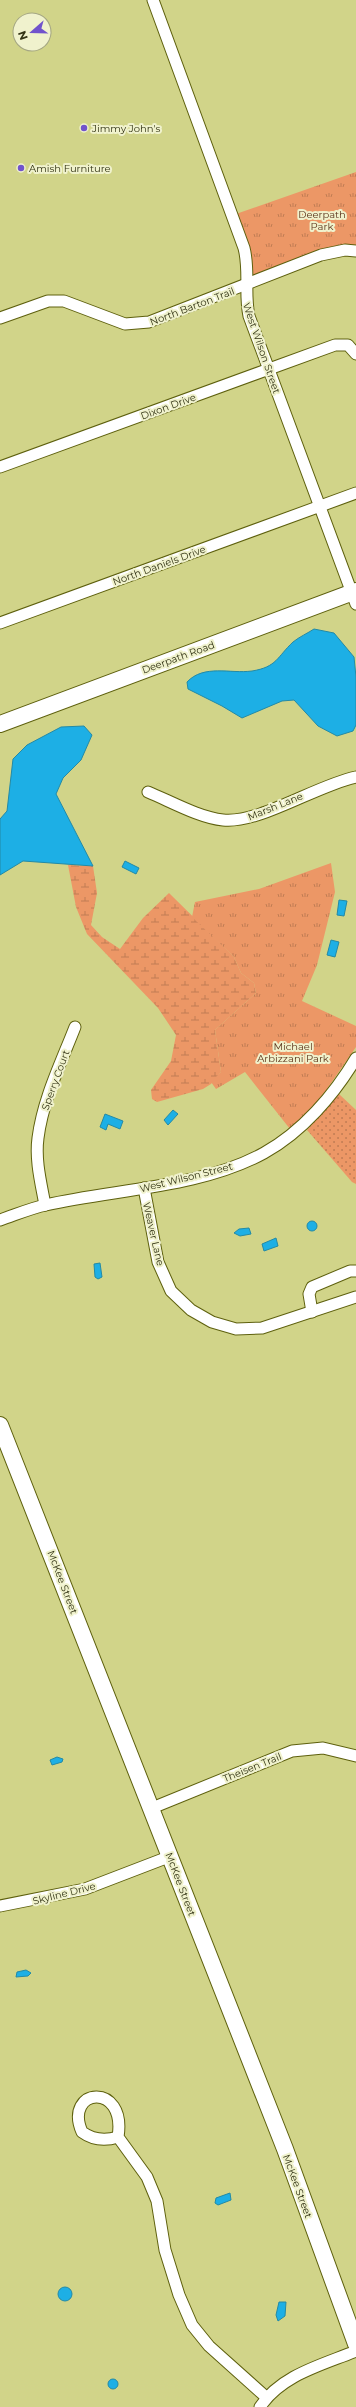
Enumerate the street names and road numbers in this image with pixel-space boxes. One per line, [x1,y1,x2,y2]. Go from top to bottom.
street label: North Barton Trail [148,284,236,329]
street label: West Wilson Street [240,301,283,395]
street label: Dixon Drive [139,390,198,422]
street label: North Daniels Drive [111,543,207,588]
street label: Deerpath Road [140,638,216,677]
street label: Marsh Lane [246,790,305,823]
street label: Sperry Court [39,1048,72,1112]
street label: West Wilson Street [138,1160,234,1195]
street label: Weaver Lane [140,1201,167,1267]
street label: McKee Street [44,1549,81,1616]
street label: Theisen Trail [221,1750,283,1785]
street label: McKee Street [162,1851,199,1918]
street label: Skyline Drive [31,1879,97,1908]
street label: McKee Street [280,2152,315,2220]

